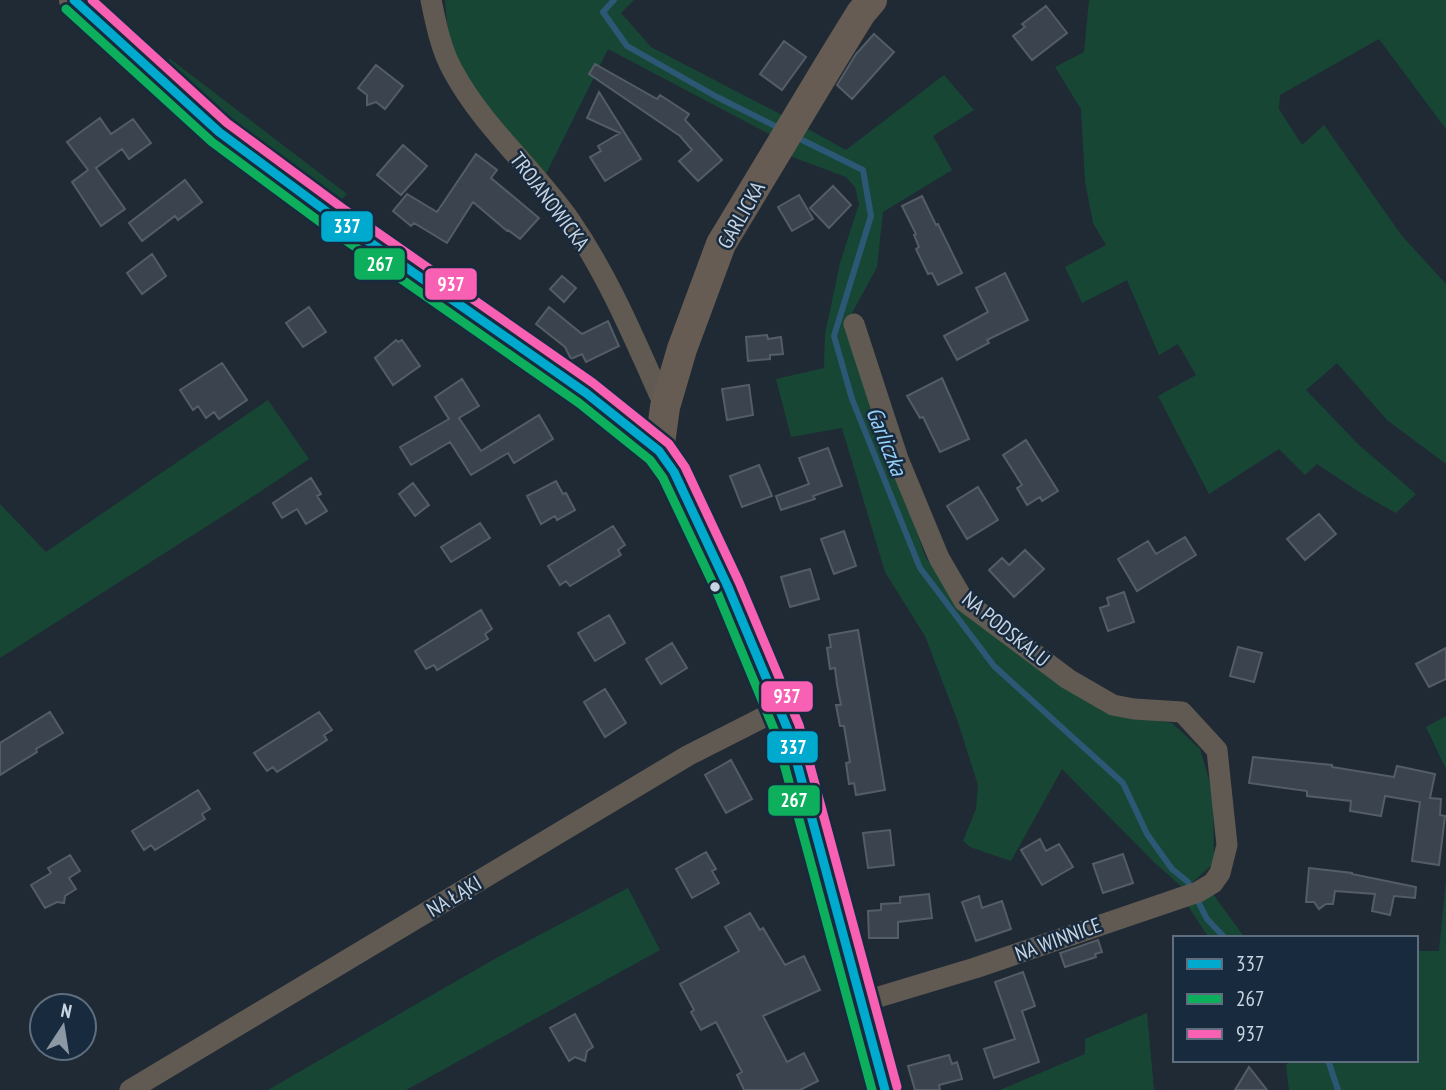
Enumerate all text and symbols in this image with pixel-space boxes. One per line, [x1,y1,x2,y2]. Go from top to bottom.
street label: TROJANOWICKA [504,146,596,256]
street label: GARLICKA [711,176,771,254]
line badge: 337 [320,210,374,243]
text: 337 [333,214,361,238]
line badge: 267 [353,247,406,281]
text: 267 [366,252,394,276]
line badge: 937 [424,267,478,301]
text: 937 [437,272,465,296]
water label: Garliczka [860,402,915,481]
unlabelled marker [708,580,722,594]
street label: NA PODSKALU [957,585,1055,673]
line badge: 937 [760,680,814,713]
text: 937 [773,684,801,708]
line badge: 337 [766,730,819,764]
text: 337 [779,735,807,759]
line badge: 267 [767,784,821,817]
text: 267 [780,788,808,812]
street label: NA ŁĄKI [422,869,486,923]
street label: NA WINNICE [1011,911,1105,967]
legend [1173,936,1418,1062]
text: 337 [1236,950,1264,977]
text: 267 [1236,985,1264,1012]
north arrow [28,992,98,1062]
text: N [59,998,74,1023]
text: 937 [1236,1020,1264,1047]

